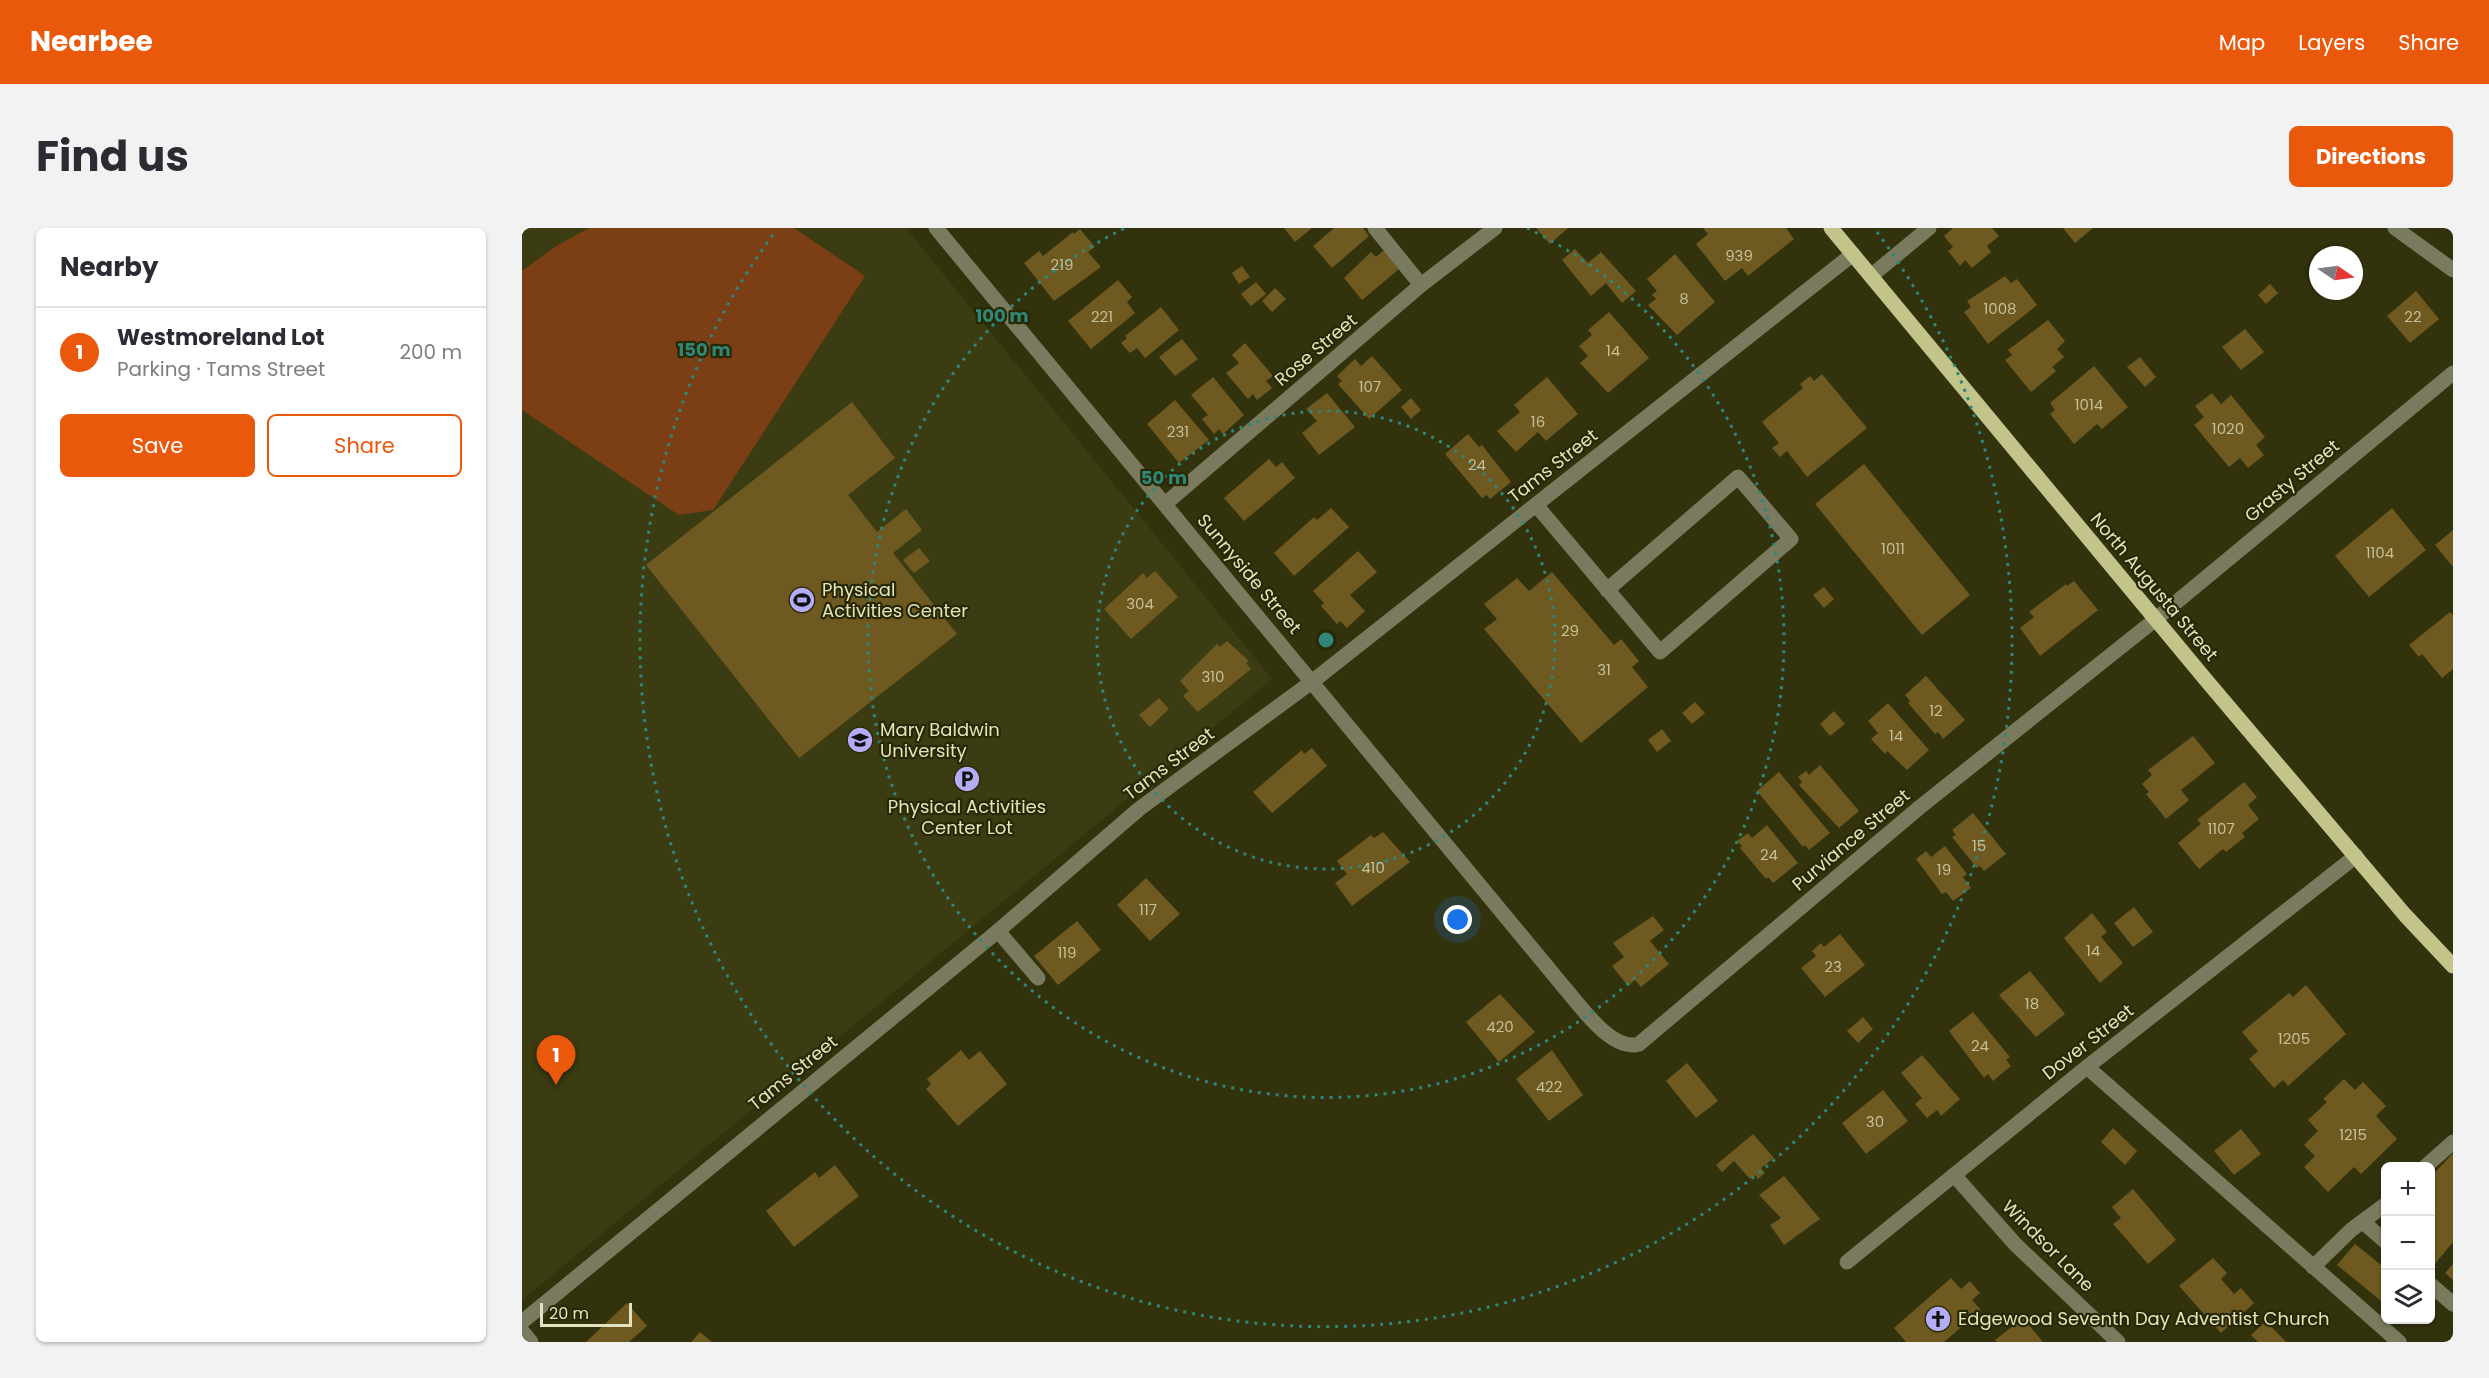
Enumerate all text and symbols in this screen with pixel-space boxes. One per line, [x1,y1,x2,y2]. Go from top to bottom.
text: Nearbee [30,22,153,61]
text: Map [2219,28,2265,57]
text: Layers [2298,28,2365,57]
text: Share [2398,28,2459,57]
button: Directions [2289,126,2453,187]
text: Find us [36,127,189,186]
house number: 939 [1725,245,1753,266]
north arrow [2309,246,2363,300]
text: Nearby [60,249,158,285]
house number: 219 [1051,254,1073,275]
house number: 8 [1679,288,1689,309]
house number: 1008 [1983,298,2017,319]
text: 100 m [975,303,1029,328]
house number: 221 [1091,306,1113,327]
house number: 22 [2404,306,2422,327]
street label: Rose Street [1269,308,1362,392]
text: Westmoreland Lot [117,322,324,353]
text: 150 m [677,337,731,362]
text: 1 [76,338,83,366]
text: 200 m [399,338,462,366]
house number: 14 [1606,340,1620,361]
text: Parking · Tams Street [117,355,325,383]
house number: 107 [1359,376,1381,397]
house number: 1014 [2075,394,2103,415]
house number: 16 [1531,411,1545,432]
button: Save [60,414,255,477]
button: Share [267,414,462,477]
house number: 1020 [2212,418,2244,439]
house number: 231 [1167,421,1189,442]
street label: Tams Street [1503,423,1603,509]
street label: Grasty Street [2239,434,2344,528]
house number: 24 [1468,454,1486,475]
text: 50 m [1141,465,1187,490]
street label: North Augusta Street [2085,507,2224,666]
street label: Sunnyside Street [1192,508,1307,639]
house number: 1011 [1881,538,1905,559]
house number: 1104 [2366,542,2394,563]
place label: Physical Activities Center [822,577,968,623]
sports icon: Physical Activities Center [787,585,817,615]
house number: 304 [1126,593,1154,614]
house number: 29 [1561,620,1579,641]
centre of rings [1316,630,1336,650]
house number: 31 [1597,659,1611,680]
house number: 310 [1201,666,1225,687]
house number: 12 [1929,700,1943,721]
place label: Mary Baldwin University [880,717,1000,763]
street label: Tams Street [1118,721,1219,806]
school or university icon: Mary Baldwin University [845,725,875,755]
house number: 14 [1889,725,1903,746]
parking icon: Physical Activities Center Lot [952,764,982,794]
street label: Purviance Street [1787,783,1915,896]
place label: Physical Activities Center Lot [888,794,1046,840]
house number: 1107 [2207,818,2235,839]
house number: 15 [1972,835,1986,856]
house number: 24 [1760,844,1778,865]
house number: 410 [1361,857,1385,878]
house number: 19 [1937,859,1951,880]
house number: 117 [1139,899,1157,920]
your location [1443,905,1472,934]
house number: 14 [2086,940,2100,961]
house number: 119 [1057,942,1077,963]
house number: 23 [1824,956,1842,977]
house number: 18 [2025,993,2039,1014]
street label: Dover Street [2037,998,2139,1085]
house number: 420 [1486,1016,1514,1037]
house number: 1205 [2278,1028,2310,1049]
street label: Tams Street [743,1029,842,1116]
house number: 24 [1971,1035,1989,1056]
pin: 1 [537,1036,576,1085]
house number: 422 [1536,1076,1562,1097]
house number: 30 [1866,1111,1884,1132]
house number: 1215 [2339,1124,2367,1145]
map controls [2381,1162,2435,1324]
button: + [2381,1162,2435,1216]
street label: Windsor Lane [1997,1194,2100,1297]
button: − [2381,1216,2435,1270]
button: layers [2381,1270,2435,1324]
scale bar [540,1300,632,1328]
text: 20 m [549,1302,589,1325]
church icon: Edgewood Seventh Day Adventist Church [1923,1304,1953,1334]
place label: Edgewood Seventh Day Adventist Church [1958,1306,2330,1331]

